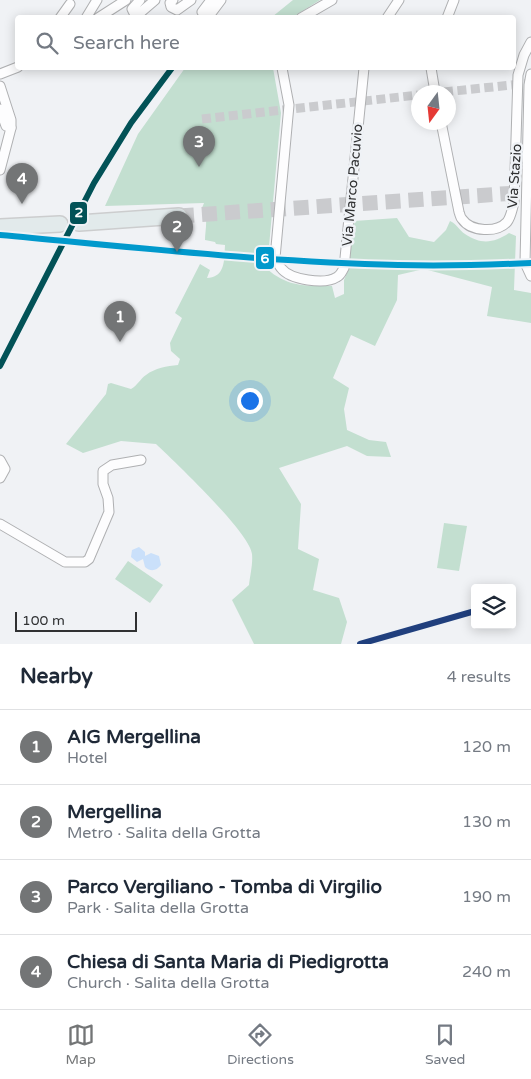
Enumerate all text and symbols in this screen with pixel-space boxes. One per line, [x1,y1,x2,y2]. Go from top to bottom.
search box [15,15,516,70]
icon: search [33,29,61,57]
text: Search here [73,32,180,54]
north arrow [411,85,456,130]
street label: Via Marco Pacuvio [339,123,366,247]
pin: 3 [183,126,215,167]
street label: Via Stazio [504,143,525,209]
pin: 4 [6,163,38,204]
line badge: 2 [69,201,88,225]
text: 2 [75,204,84,221]
pin: 2 [161,211,193,252]
line badge: 6 [255,246,275,270]
text: 6 [261,250,270,267]
pin: 1 [104,301,136,342]
your location [237,388,263,414]
map controls [471,584,516,629]
button: layers [471,584,516,629]
scale bar [15,609,138,632]
text: 100 m [22,612,65,629]
text: Nearby [20,664,93,689]
text: 4 results [447,667,511,687]
text: AIG Mergellina [67,726,201,748]
text: 1 [31,737,41,757]
text: 120 m [462,737,511,757]
text: Hotel [67,748,108,768]
text: Mergellina [67,801,162,823]
text: 2 [31,812,41,832]
text: 130 m [462,812,511,832]
text: Metro · Salita della Grotta [67,823,261,843]
text: Parco Vergiliano - Tomba di Virgilio [67,876,382,898]
text: 3 [31,887,41,907]
text: 190 m [462,887,511,907]
text: Park · Salita della Grotta [67,898,249,918]
text: Chiesa di Santa Maria di Piedigrotta [67,951,389,973]
text: 4 [31,962,41,982]
text: 240 m [462,962,511,982]
text: Church · Salita della Grotta [67,973,269,993]
tab: Map [66,1021,96,1068]
tab: Directions [227,1021,294,1068]
tab: Saved [425,1021,465,1068]

